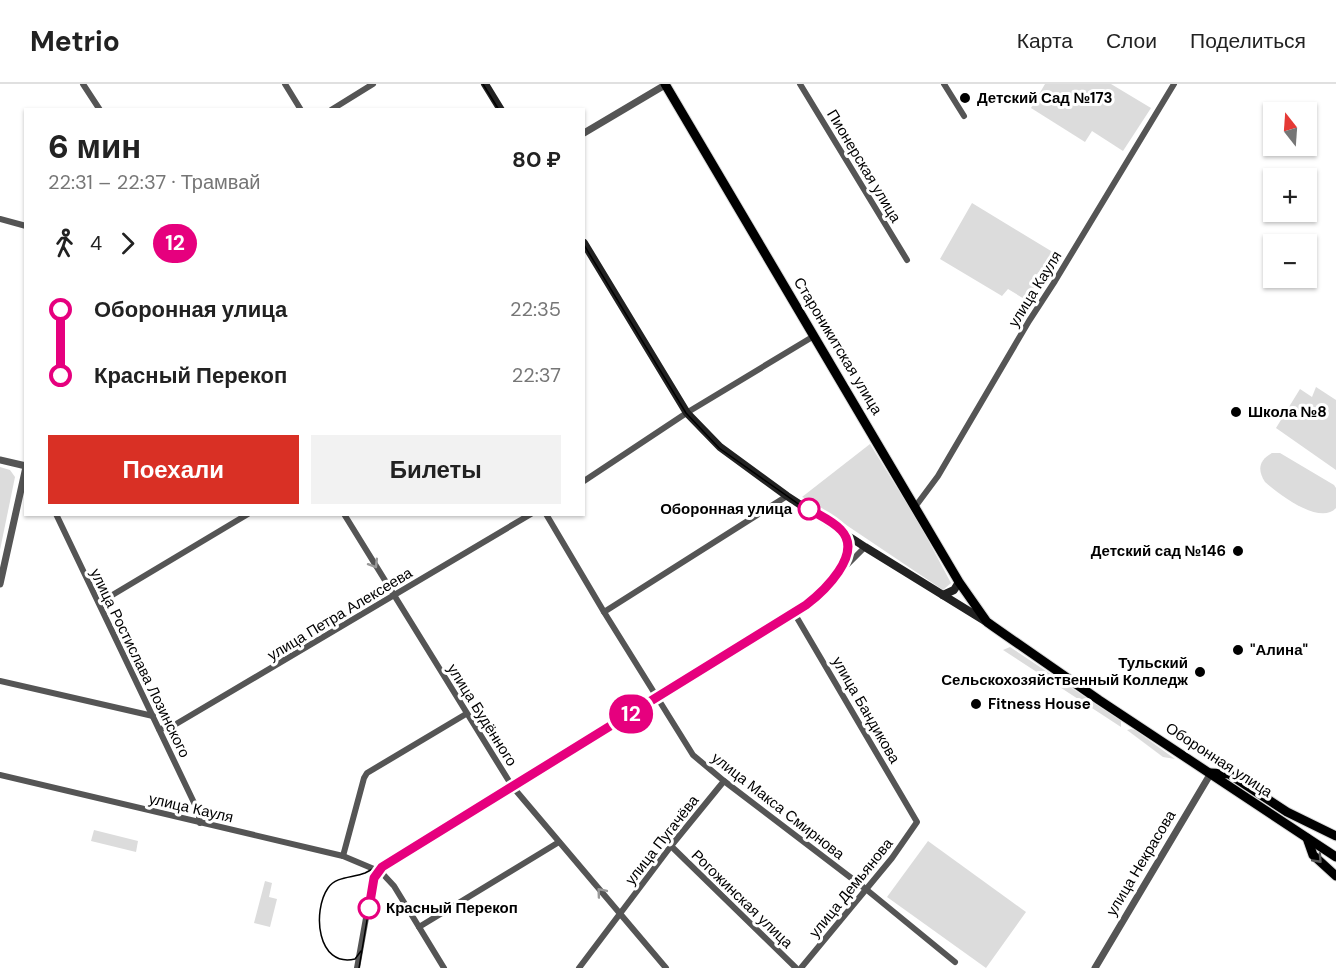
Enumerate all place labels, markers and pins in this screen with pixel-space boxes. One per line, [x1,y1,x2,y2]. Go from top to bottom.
place label: Детский Сад №173 [977,88,1113,108]
marker: Детский Сад №173 [958,91,972,105]
place label: Школа №8 [1248,402,1327,422]
marker: Школа №8 [1229,405,1243,419]
marker: Оборонная улица [798,498,820,520]
place label: Оборонная улица [660,499,793,519]
place label: Детский сад №146 [1091,541,1226,561]
marker: Детский сад №146 [1231,544,1245,558]
place label: "Алина" [1250,640,1308,660]
marker: "Алина" [1231,643,1245,657]
place label: Тульский Сельскохозяйственный Колледж [941,653,1188,690]
marker: Тульский Сельскохозяйственный Колледж [1193,665,1207,679]
place label: Fitness House [988,694,1091,714]
marker: Fitness House [969,697,983,711]
marker: Красный Перекоп [358,897,380,919]
place label: Красный Перекоп [386,898,518,918]

